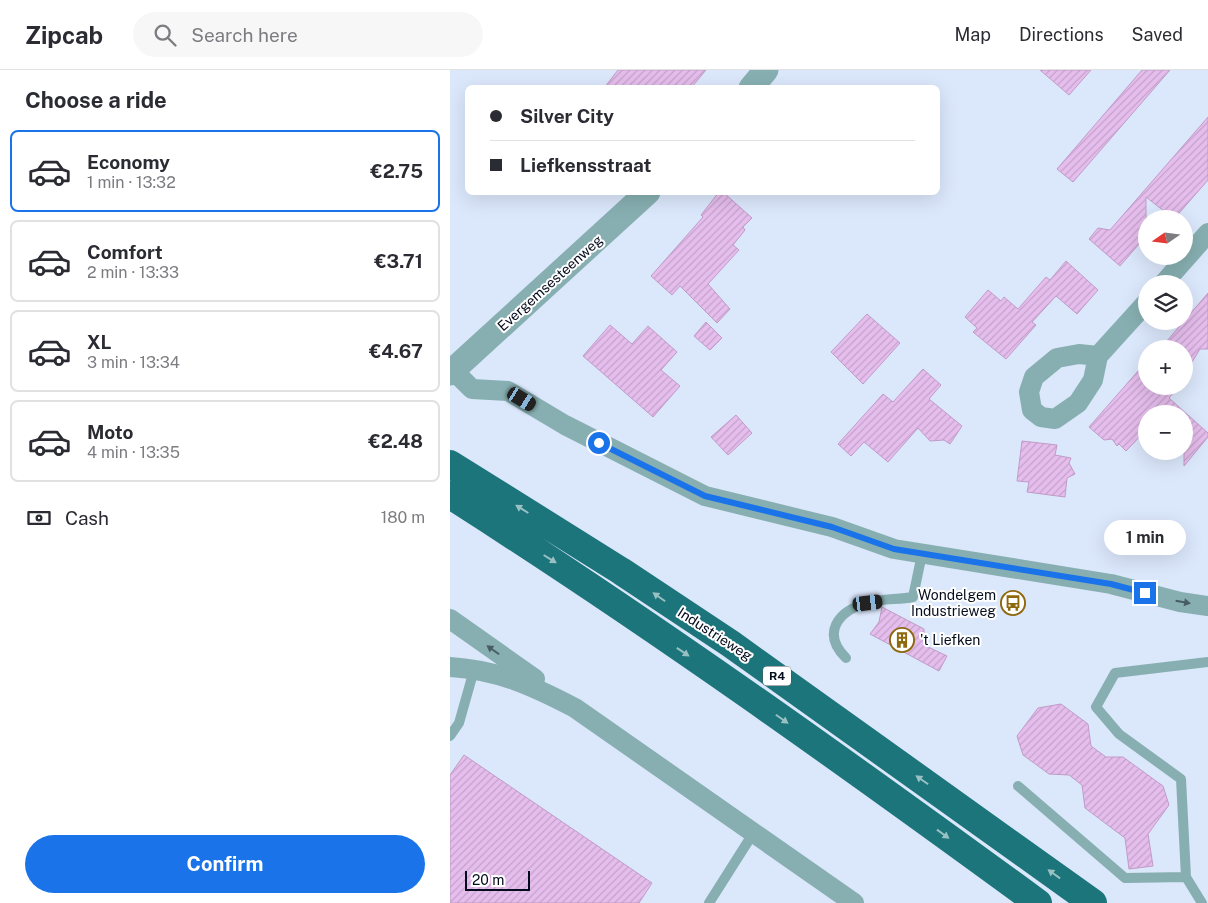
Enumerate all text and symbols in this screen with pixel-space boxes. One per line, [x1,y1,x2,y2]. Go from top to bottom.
search box [133,12,483,57]
text: Zipcab [25,21,103,49]
icon: search [151,21,179,49]
text: Search here [191,24,298,46]
text: Map [954,24,991,45]
text: Directions [1019,24,1104,45]
text: Saved [1132,24,1183,45]
text: Choose a ride [25,87,167,113]
text: Silver City [520,105,614,127]
icon: car [27,149,72,194]
text: Economy [87,151,170,173]
text: Liefkensstraat [520,154,651,176]
text: €2.75 [370,160,423,182]
text: 1 min · 13:32 [87,173,176,192]
north arrow [1138,210,1192,265]
map controls [1138,210,1193,460]
street label: Evergemsesteenweg [494,232,606,334]
icon: car [27,239,72,284]
text: Comfort [87,241,163,263]
text: €3.71 [374,250,423,272]
text: 2 min · 13:33 [87,263,179,282]
button: layers [1138,275,1193,330]
icon: car [27,329,72,374]
text: XL [87,331,112,353]
text: €4.67 [369,340,423,362]
button: + [1138,340,1193,395]
text: 3 min · 13:34 [87,353,180,372]
car [505,385,538,413]
button: − [1138,405,1193,460]
icon: car [27,419,72,464]
text: Moto [87,421,133,443]
text: €2.48 [368,430,423,452]
route start [588,432,610,454]
text: 4 min · 13:35 [87,443,180,462]
icon: cash [25,504,53,532]
one-way arrow [516,505,529,514]
text: Cash [65,507,109,529]
text: 180 m [381,508,425,527]
callout: 1 min [1104,520,1186,556]
text: 1 min [1126,528,1164,547]
one-way arrow [544,554,557,563]
route end [1134,582,1156,604]
place label: Wondelgem Industrieweg [911,587,996,619]
bus stop icon: Wondelgem Industrieweg [1000,590,1026,616]
one-way arrow [652,592,666,602]
car [852,594,883,612]
one-way arrow [1176,599,1192,607]
street label: Industrieweg [675,604,755,664]
building icon: 't Liefken [889,627,915,653]
place label: 't Liefken [920,632,980,648]
one-way arrow [487,644,500,655]
one-way arrow [677,647,690,657]
road number: R4 [763,666,791,686]
one-way arrow [775,714,789,724]
one-way arrow [916,774,929,785]
one-way arrow [936,829,950,839]
button: Confirm [25,835,425,893]
scale bar [465,868,530,891]
one-way arrow [1047,869,1061,879]
text: 20 m [472,872,504,888]

